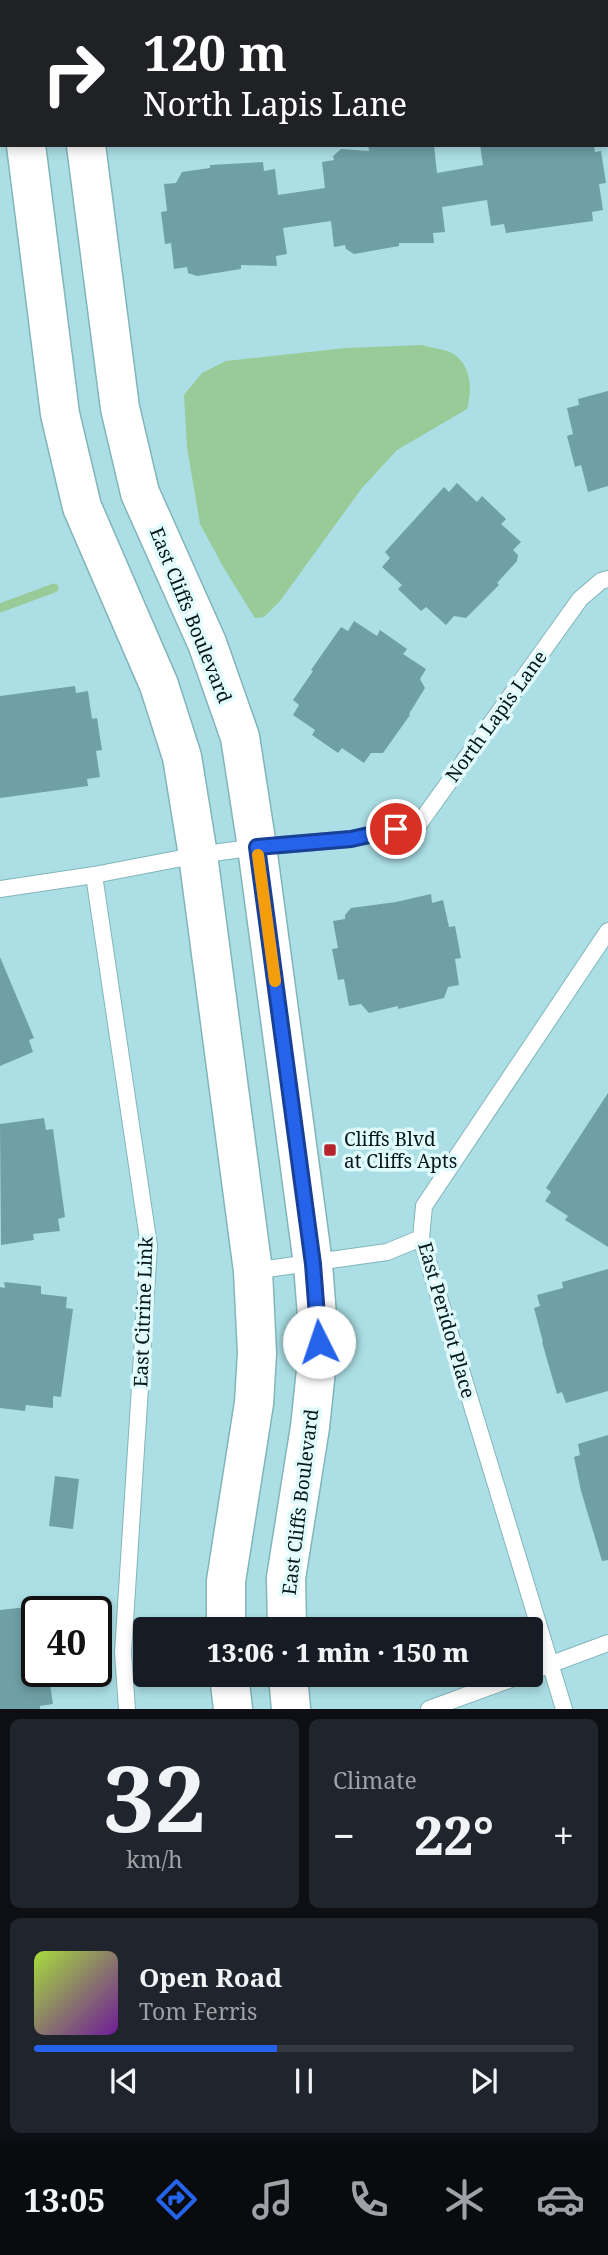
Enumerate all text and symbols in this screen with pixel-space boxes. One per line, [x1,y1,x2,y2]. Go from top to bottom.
text: 120 m [143,19,287,85]
icon: right [28,28,119,119]
text: North Lapis Lane [143,82,407,125]
street label: East Cliffs Boulevard [144,523,238,707]
street label: North Lapis Lane [439,645,553,787]
pin [366,799,426,859]
icon: arrive [377,810,415,848]
place label: Cliffs Blvd at Cliffs Apts [344,1126,457,1174]
marker: Cliffs Blvd at Cliffs Apts [322,1142,338,1158]
street label: East Citrine Link [127,1235,159,1388]
street label: East Peridot Place [412,1239,482,1401]
position arrow [282,1305,356,1379]
street label: East Cliffs Boulevard [276,1407,324,1596]
speed limit sign: 40 [21,1596,112,1687]
text: 13:06 · 1 min · 150 m [207,1634,469,1670]
text: 32 [103,1735,206,1859]
text: Climate [333,1764,417,1796]
text: 22° [414,1799,494,1870]
text: − [333,1809,355,1861]
text: + [553,1809,574,1861]
text: km/h [126,1843,183,1875]
text: Open Road [139,1959,282,1995]
text: Tom Ferris [139,1995,257,2027]
icon: previous [105,2062,143,2100]
icon: pause [285,2062,323,2100]
icon: next [465,2062,503,2100]
icon: directions [152,2175,201,2224]
icon: music [248,2175,297,2224]
icon: phone [344,2175,393,2224]
icon: climate [440,2175,489,2224]
icon: car [536,2175,585,2224]
text: 13:05 [23,2178,105,2221]

